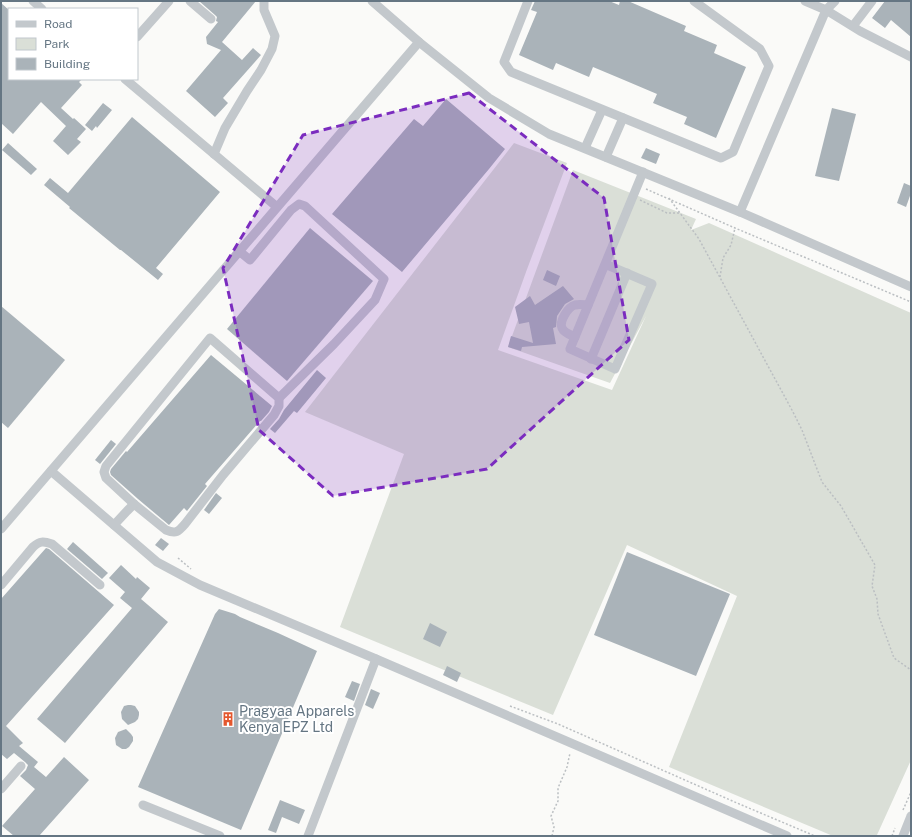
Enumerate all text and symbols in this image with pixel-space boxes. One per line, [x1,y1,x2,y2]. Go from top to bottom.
legend [8,8,138,80]
text: Road [44,17,72,31]
text: Park [44,37,70,51]
text: Building [44,57,90,71]
place label: Pragyaa Apparels Kenya EPZ Ltd [239,703,354,735]
building icon: Pragyaa Apparels Kenya EPZ Ltd [220,711,236,727]

